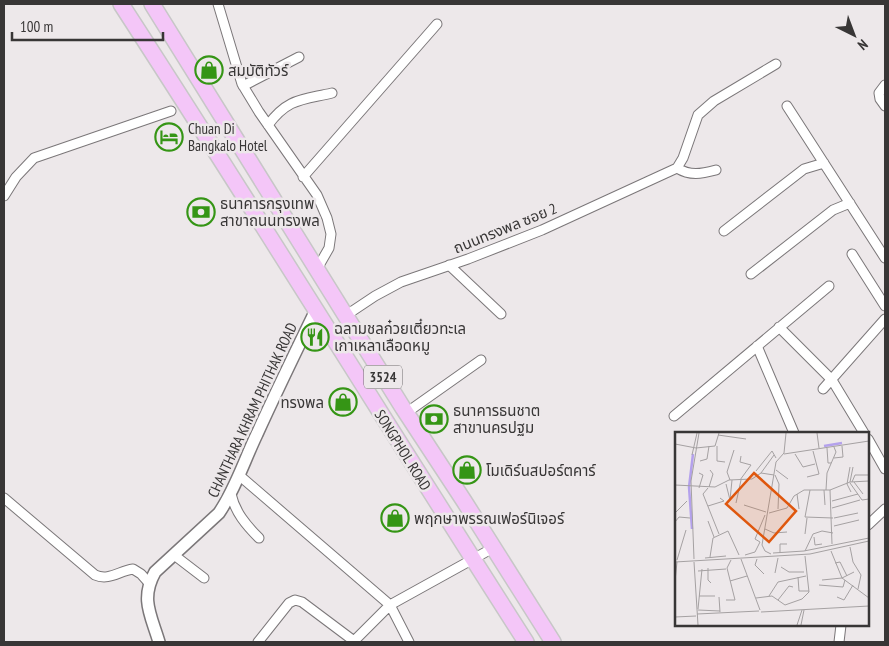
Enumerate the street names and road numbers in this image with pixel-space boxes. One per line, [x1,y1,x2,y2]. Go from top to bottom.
street label: ถนนทรงพล ซอย 2 [450,199,560,257]
street label: CHANTHARA KHRAM PHITHAK ROAD [203,319,301,500]
road number: 3524 [364,366,402,388]
street label: SONGPHOL ROAD [371,406,435,494]

